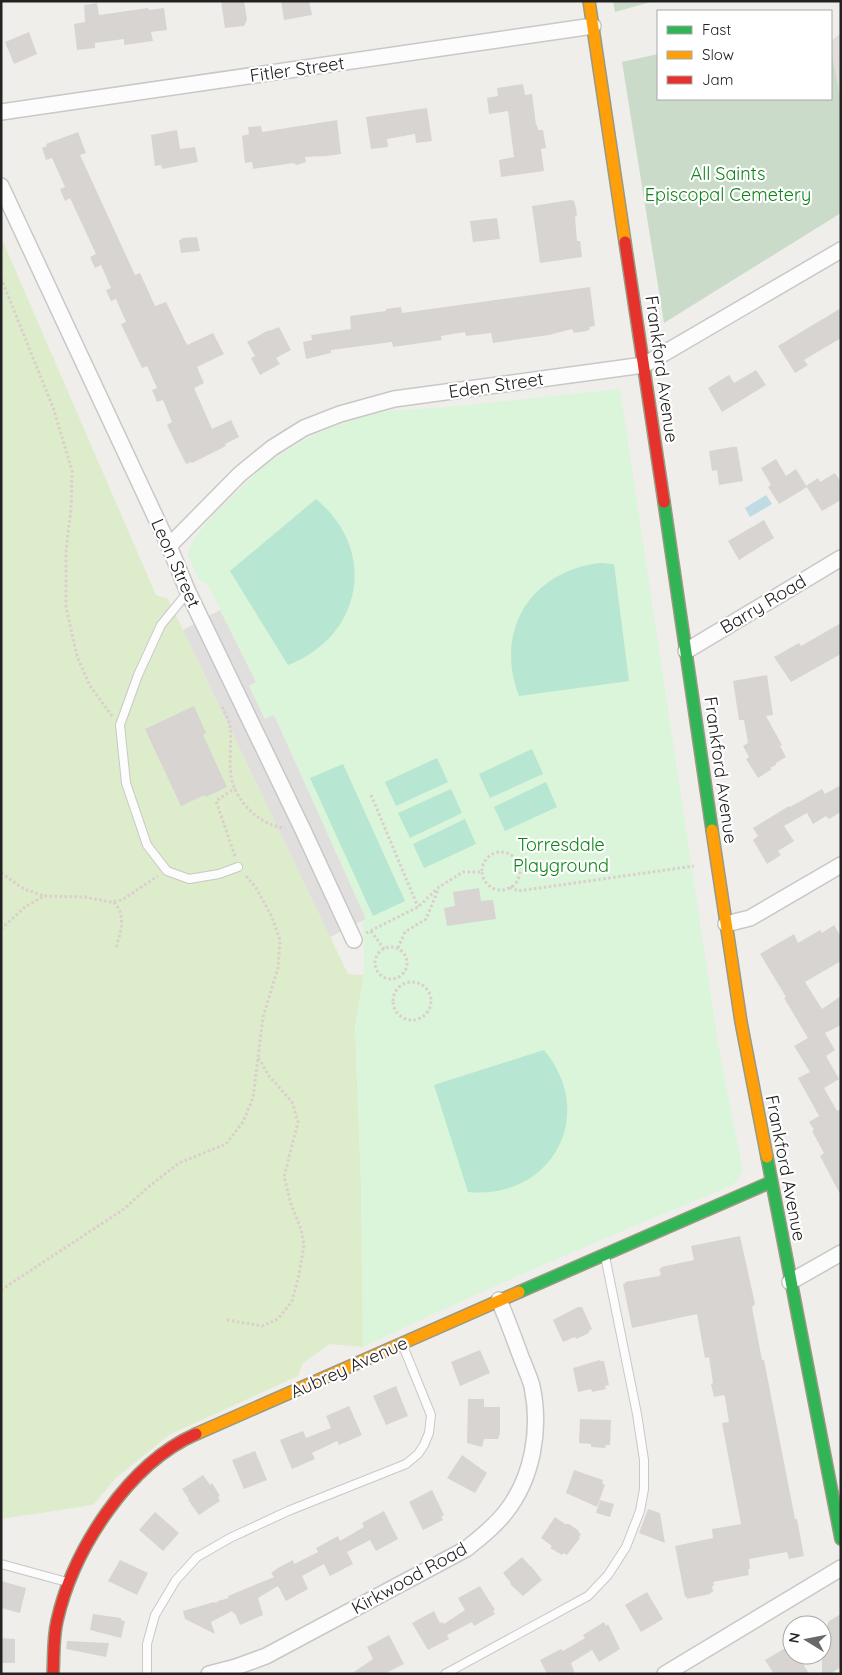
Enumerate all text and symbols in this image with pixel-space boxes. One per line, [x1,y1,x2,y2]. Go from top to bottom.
legend [657,10,832,100]
text: Fast [702,20,731,39]
text: Slow [702,45,734,64]
street label: Fitler Street [248,51,346,87]
text: Jam [702,70,733,89]
park label: All Saints Episcopal Cemetery [645,162,811,206]
street label: Frankford Avenue [640,294,684,444]
street label: Eden Street [447,367,545,403]
street label: Leon Street [146,515,206,611]
street label: Barry Road [716,569,810,639]
street label: Frankford Avenue [699,695,743,845]
park label: Torresdale Playground [513,833,609,877]
street label: Frankford Avenue [761,1093,811,1243]
street label: Aubrey Avenue [287,1331,411,1403]
street label: Kirkwood Road [347,1537,471,1619]
north arrow [782,1615,832,1665]
text: N [784,1631,804,1644]

